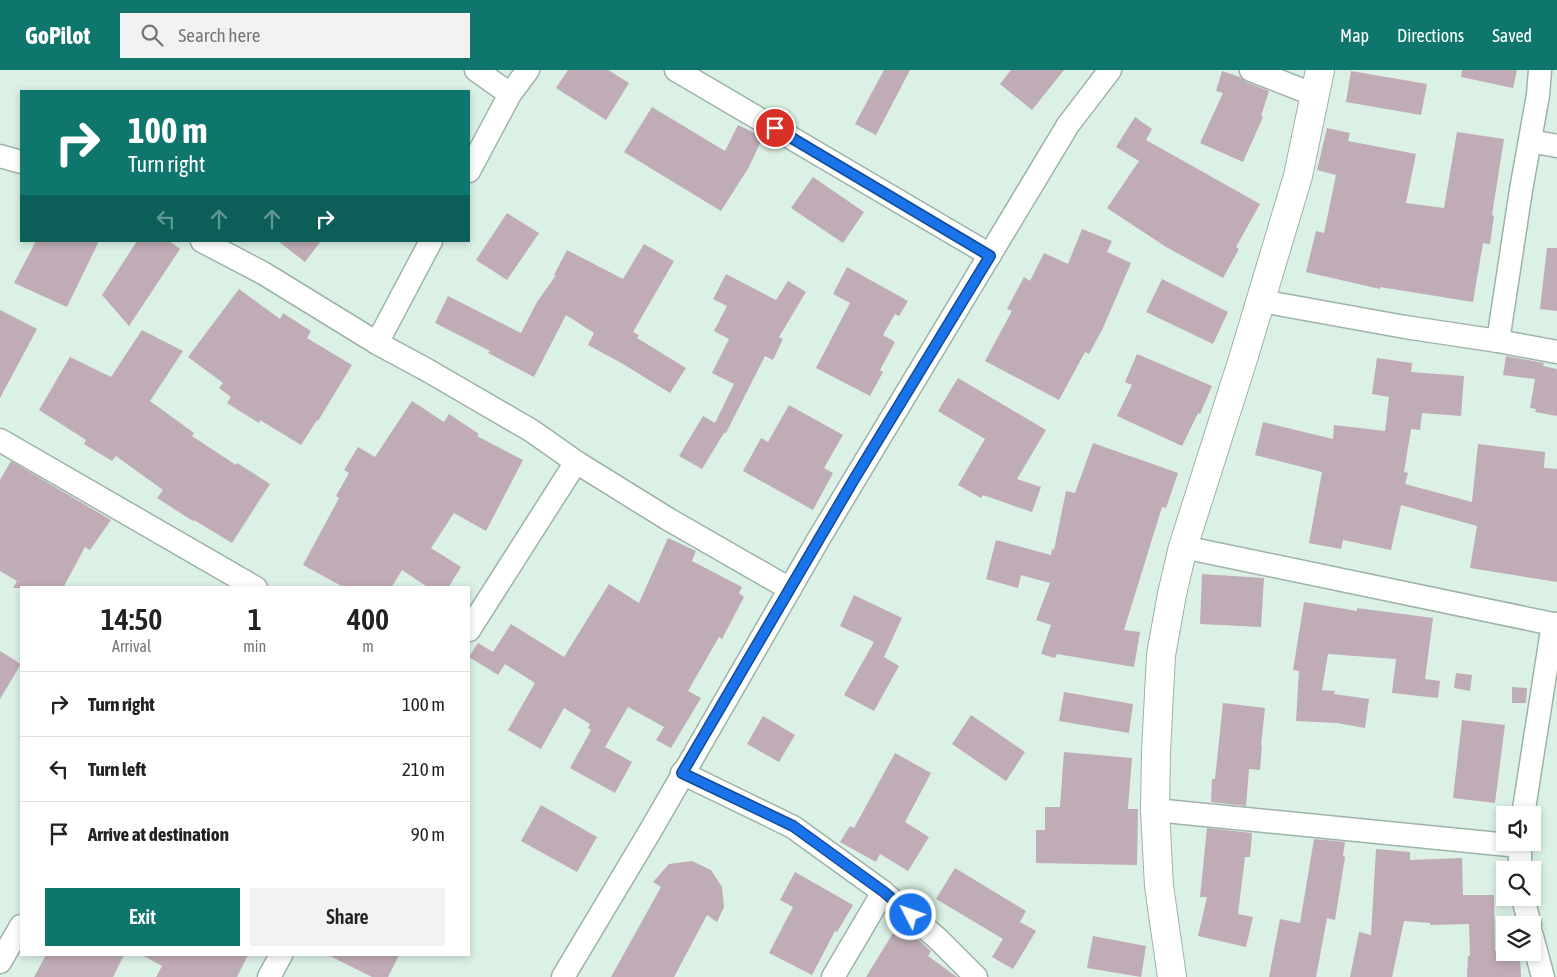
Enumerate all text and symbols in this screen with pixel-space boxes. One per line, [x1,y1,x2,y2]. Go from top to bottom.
search box [120,13,470,58]
icon: search [138,21,166,49]
text: GoPilot [25,22,90,49]
text: Search here [178,24,260,46]
text: Map [1340,25,1369,46]
text: Directions [1397,25,1464,46]
text: Saved [1492,25,1532,46]
pin [754,107,796,149]
icon: right [45,110,110,175]
text: 100 m [128,110,207,150]
icon: arrive [761,114,789,142]
text: Turn right [128,151,205,177]
icon: left [152,205,180,233]
icon: ahead [205,205,233,233]
icon: ahead [258,205,286,233]
icon: right [311,205,339,233]
text: 14:50 [101,602,162,636]
text: 1 [248,602,262,636]
text: 400 [347,602,389,636]
text: Arrival [112,637,151,655]
text: min [243,637,266,655]
text: m [362,637,374,655]
icon: right [45,690,73,718]
text: Turn right [88,693,155,715]
text: 100 m [402,693,445,715]
icon: left [45,755,73,783]
text: Turn left [88,758,146,780]
text: 210 m [402,758,445,780]
map controls [1496,806,1541,961]
button: sound [1496,806,1541,851]
icon: arrive [45,820,73,848]
text: Arrive at destination [88,823,229,845]
text: 90 m [411,823,445,845]
button: search [1496,861,1541,906]
button: Exit [45,888,240,946]
button: Share [250,888,445,946]
position arrow [884,888,936,940]
button: layers [1496,916,1541,961]

